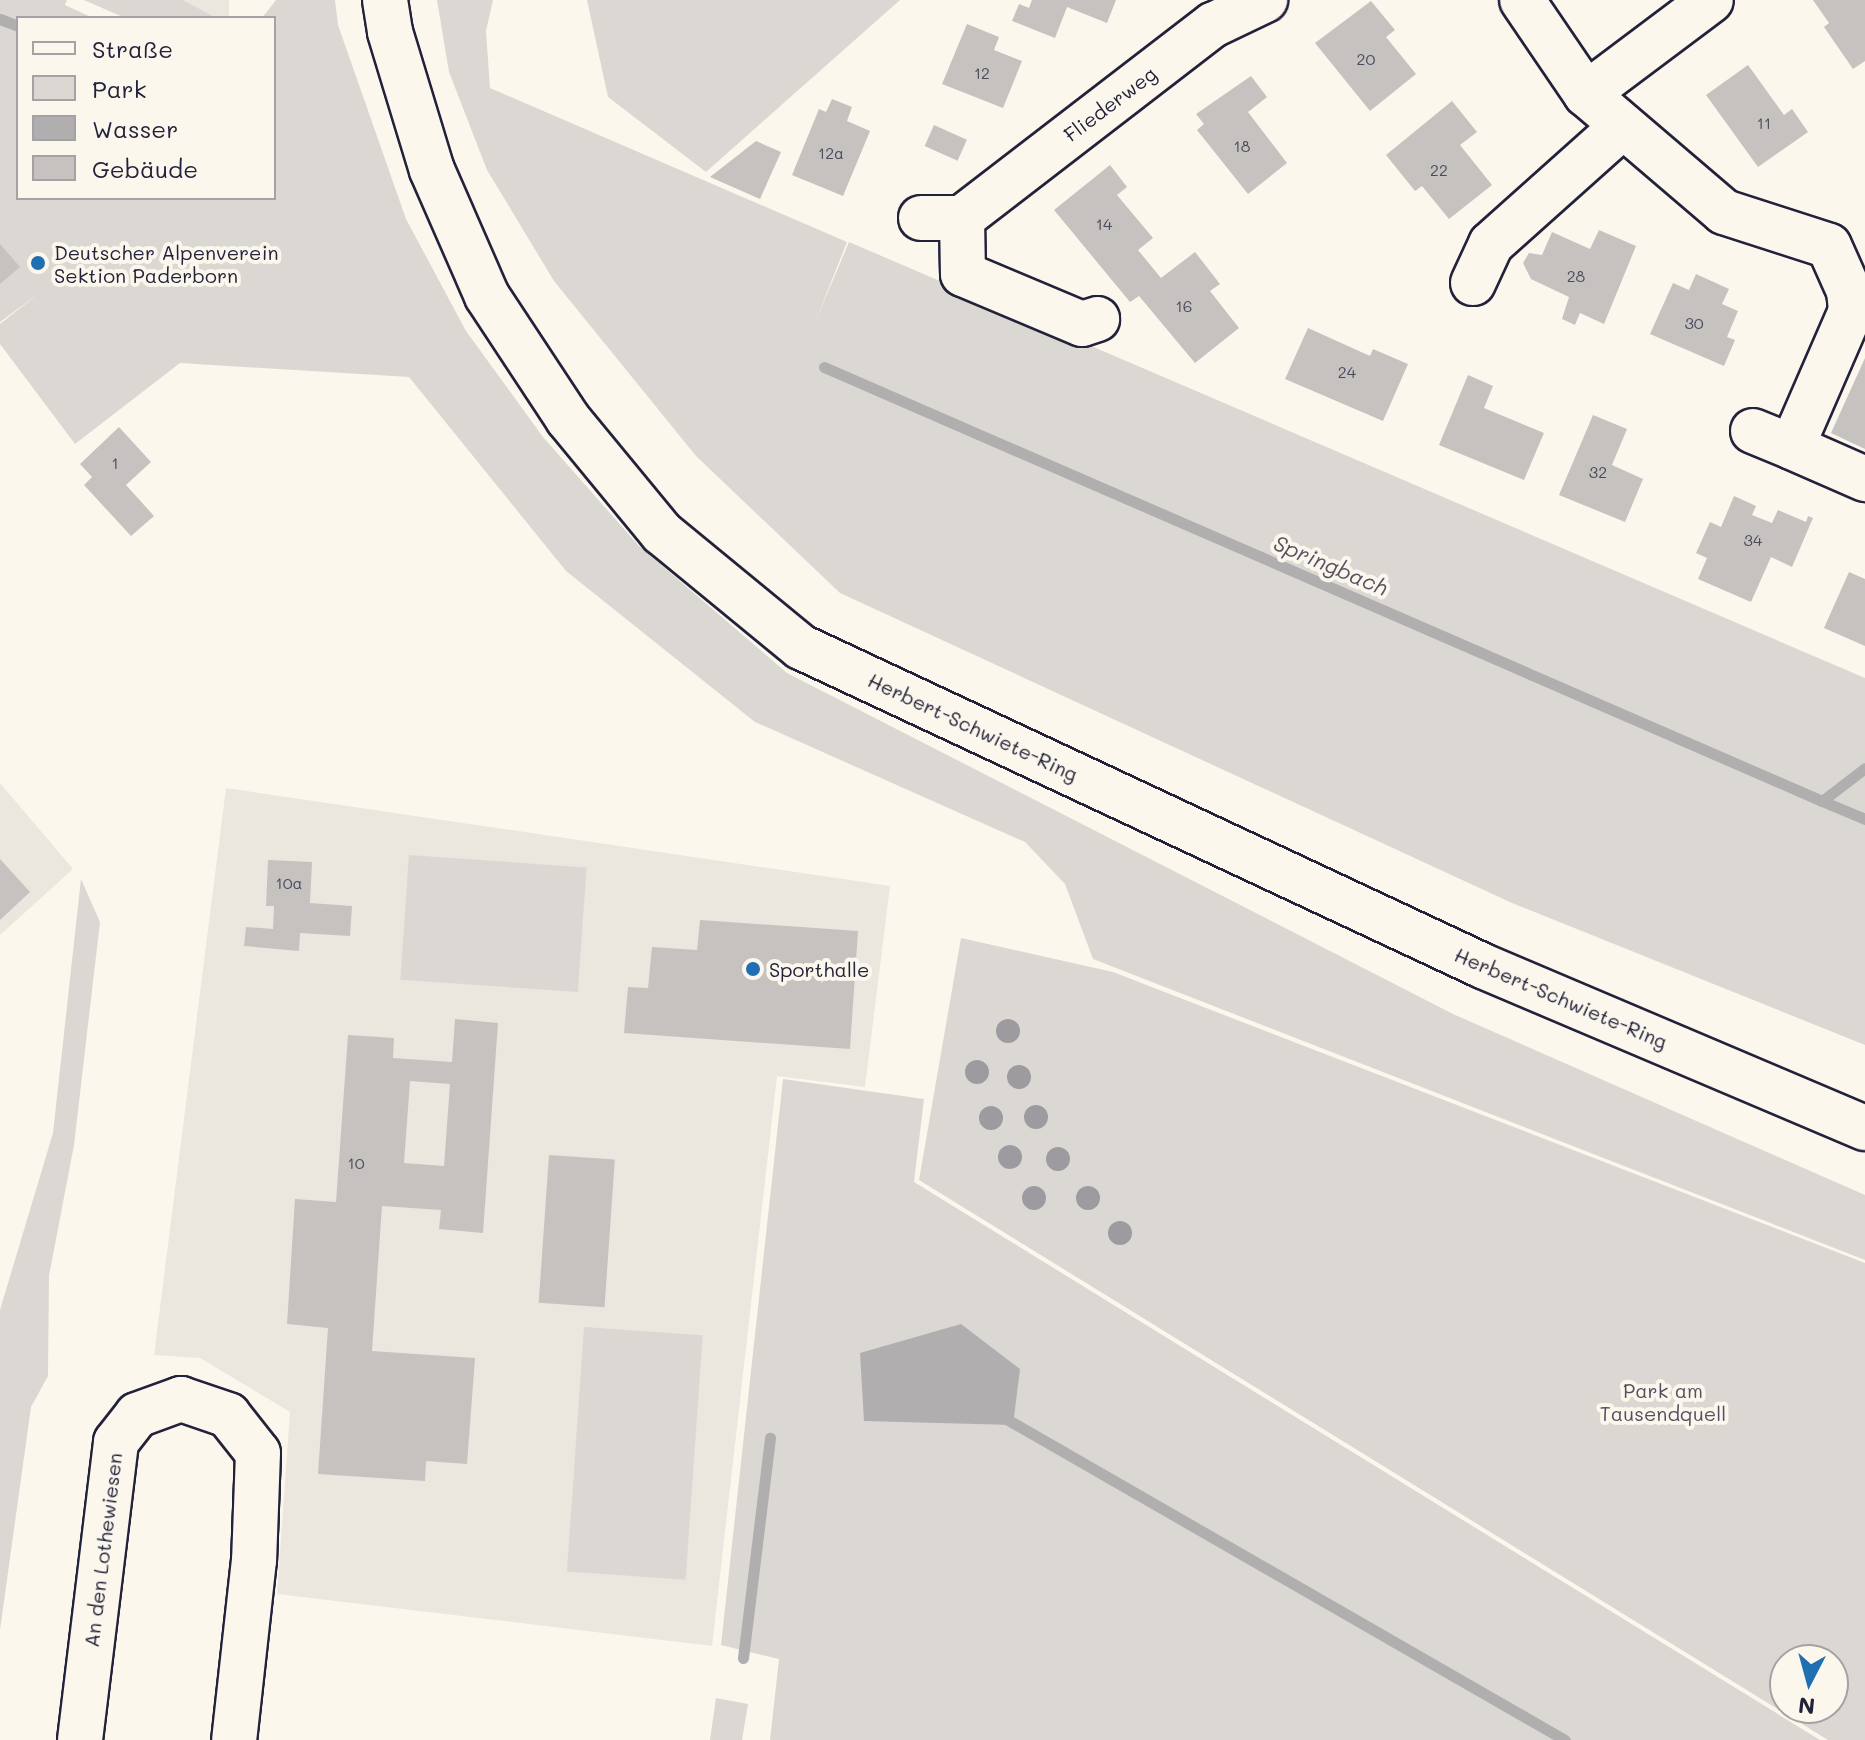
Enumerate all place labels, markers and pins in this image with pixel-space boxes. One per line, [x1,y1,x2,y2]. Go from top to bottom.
place label: Deutscher Alpenverein Sektion Paderborn [54,240,279,287]
marker: Deutscher Alpenverein Sektion Paderborn [29,254,47,272]
place label: Sporthalle [769,957,869,981]
marker: Sporthalle [744,960,762,978]

